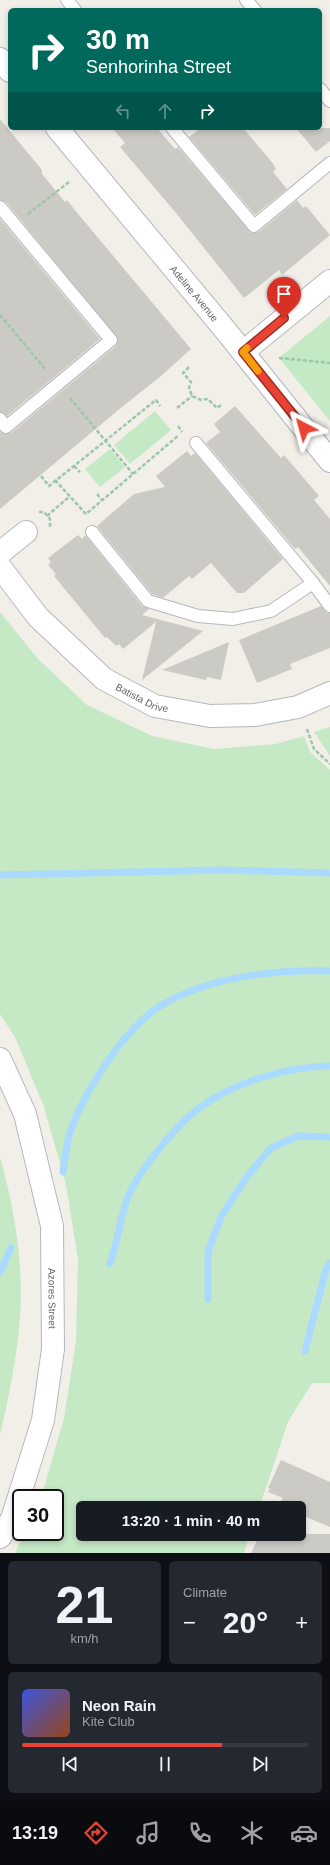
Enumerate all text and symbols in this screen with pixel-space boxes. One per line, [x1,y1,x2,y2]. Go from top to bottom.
icon: right [20,24,72,76]
text: 30 m [86,24,150,55]
text: Senhorinha Street [86,57,231,77]
icon: left [112,100,134,122]
icon: ahead [154,100,176,122]
icon: right [196,100,218,122]
street label: Adeline Avenue [168,263,221,324]
pin [267,277,301,318]
icon: arrive [273,283,295,305]
position arrow [283,407,325,449]
street label: Batista Drive [114,681,169,714]
street label: Azores Street [46,1268,58,1329]
speed limit sign: 30 [12,1489,64,1541]
text: 13:20 · 1 min · 40 m [122,1512,260,1529]
text: 21 [56,1576,113,1634]
text: Climate [183,1585,227,1600]
text: 20° [223,1606,268,1639]
text: − [183,1610,196,1635]
text: + [295,1610,308,1635]
text: km/h [70,1631,99,1646]
text: Neon Rain [82,1697,156,1714]
text: Kite Club [82,1714,135,1729]
icon: previous [59,1753,81,1775]
icon: pause [154,1753,176,1775]
icon: next [249,1753,271,1775]
icon: directions [82,1819,110,1847]
icon: music [134,1819,162,1847]
icon: phone [186,1819,214,1847]
icon: climate [238,1819,266,1847]
icon: car [290,1819,318,1847]
text: 13:19 [12,1823,58,1843]

